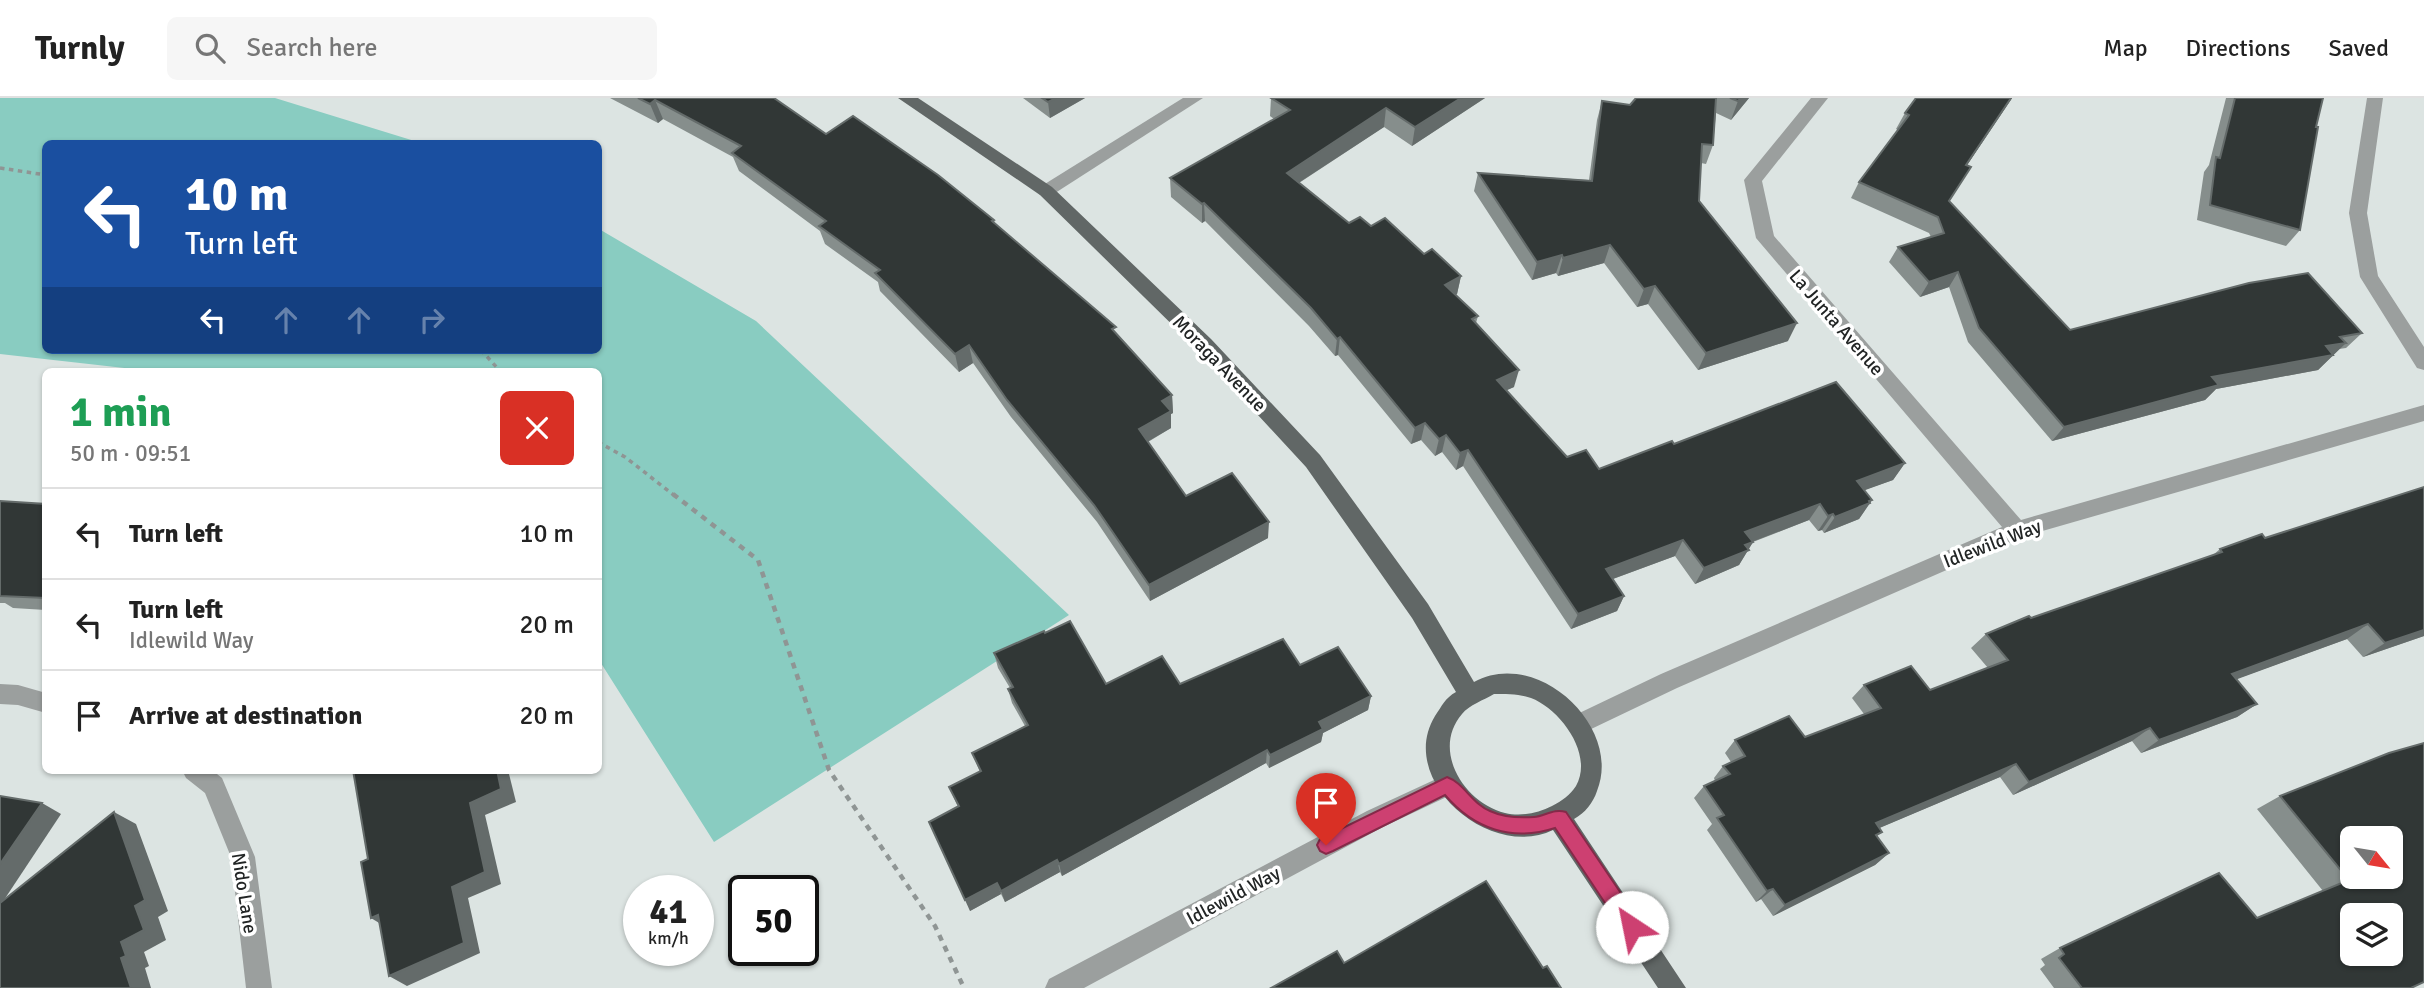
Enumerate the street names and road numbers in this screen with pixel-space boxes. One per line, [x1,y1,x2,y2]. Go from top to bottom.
street label: La Junta Avenue [1784,265,1889,381]
street label: Moraga Avenue [1167,310,1271,417]
street label: Idlewild Way [1940,514,2045,574]
street label: Nido Lane [226,851,262,935]
street label: Idlewild Way [1182,861,1285,931]

